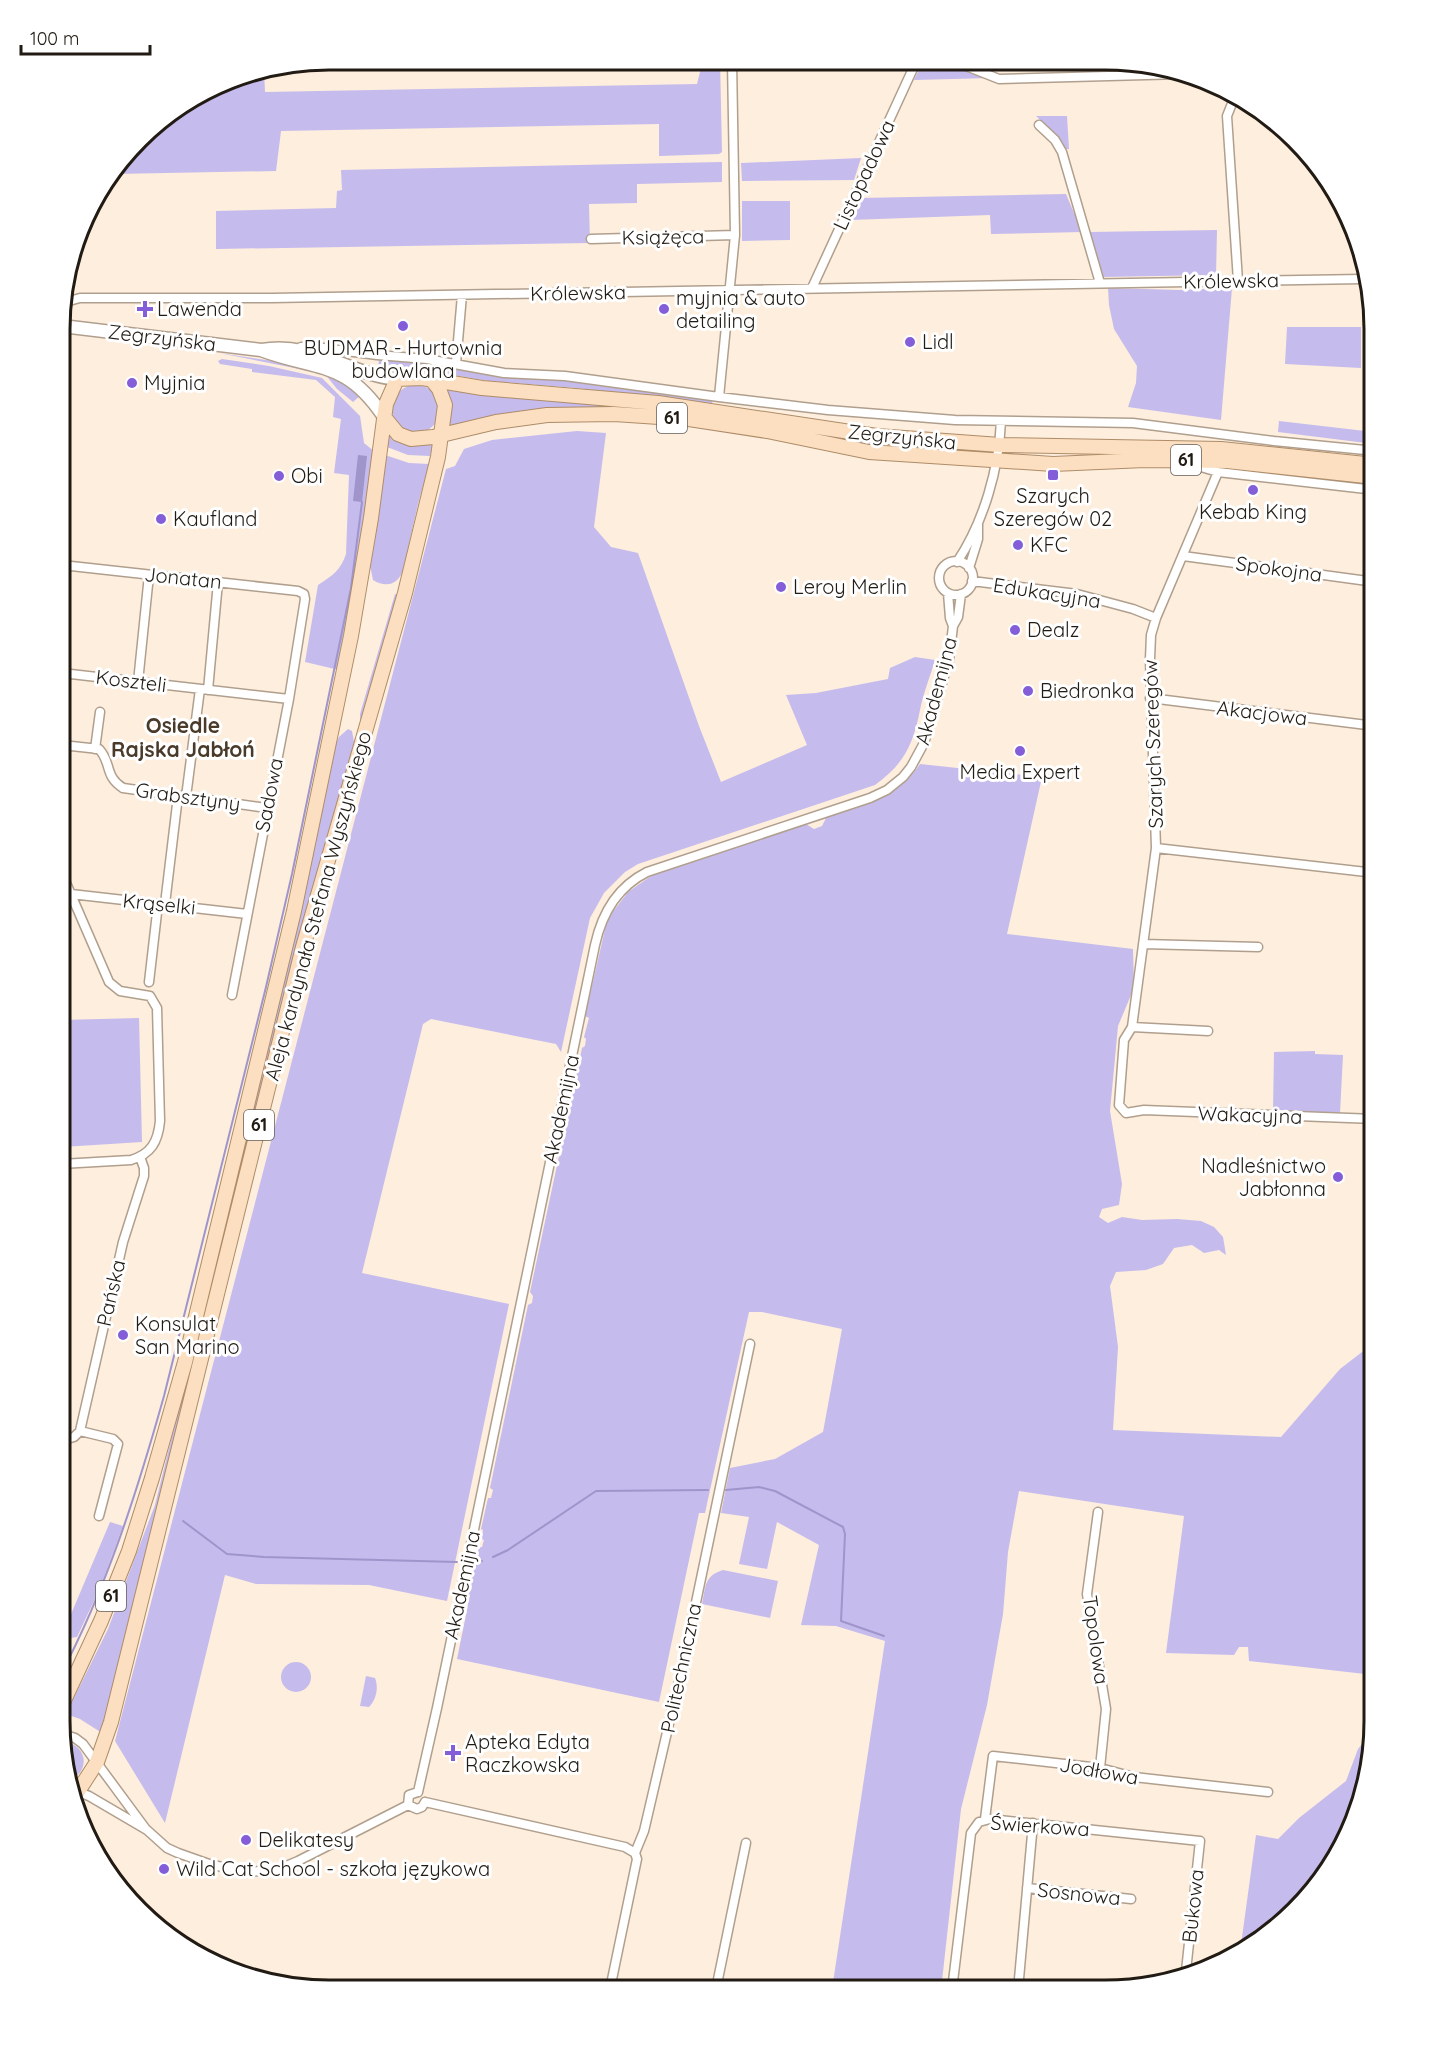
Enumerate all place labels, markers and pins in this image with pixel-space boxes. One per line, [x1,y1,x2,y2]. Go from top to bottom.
place label: myjnia & auto detailing [676,285,805,333]
place label: Lawenda [157,296,242,321]
marker: Lawenda [138,302,152,316]
marker: myjnia & auto detailing [657,302,671,316]
marker: BUDMAR - Hurtownia budowlana [396,319,410,333]
place label: Lidl [922,329,954,354]
place label: BUDMAR - Hurtownia budowlana [304,335,502,383]
marker: Lidl [903,335,917,349]
place label: Myjnia [144,370,205,395]
marker: Myjnia [125,376,139,390]
place label: Obi [291,463,323,488]
marker: Szarych Szeregów 02 [1046,468,1060,482]
marker: Obi [272,469,286,483]
place label: Szarych Szeregów 02 [994,483,1112,531]
marker: Kebab King [1246,483,1260,497]
place label: Kebab King [1199,499,1307,524]
place label: Kaufland [173,506,257,531]
marker: Kaufland [154,512,168,526]
place label: KFC [1030,532,1068,557]
marker: KFC [1011,538,1025,552]
place label: Leroy Merlin [793,574,907,599]
marker: Leroy Merlin [774,580,788,594]
place label: Dealz [1027,617,1079,642]
marker: Dealz [1008,623,1022,637]
place label: Biedronka [1040,678,1134,703]
marker: Biedronka [1021,684,1035,698]
marker: Media Expert [1013,744,1027,758]
place label: Media Expert [960,759,1081,784]
place label: Nadleśnictwo Jabłonna [1201,1153,1326,1201]
marker: Nadleśnictwo Jabłonna [1331,1170,1345,1184]
place label: Konsulat San Marino [135,1311,240,1359]
marker: Konsulat San Marino [116,1328,130,1342]
place label: Apteka Edyta Raczkowska [465,1729,590,1777]
marker: Apteka Edyta Raczkowska [446,1746,460,1760]
place label: Delikatesy [258,1827,354,1852]
marker: Delikatesy [239,1833,253,1847]
place label: Wild Cat School - szkoła językowa [176,1856,490,1881]
marker: Wild Cat School - szkoła językowa [157,1862,171,1876]

